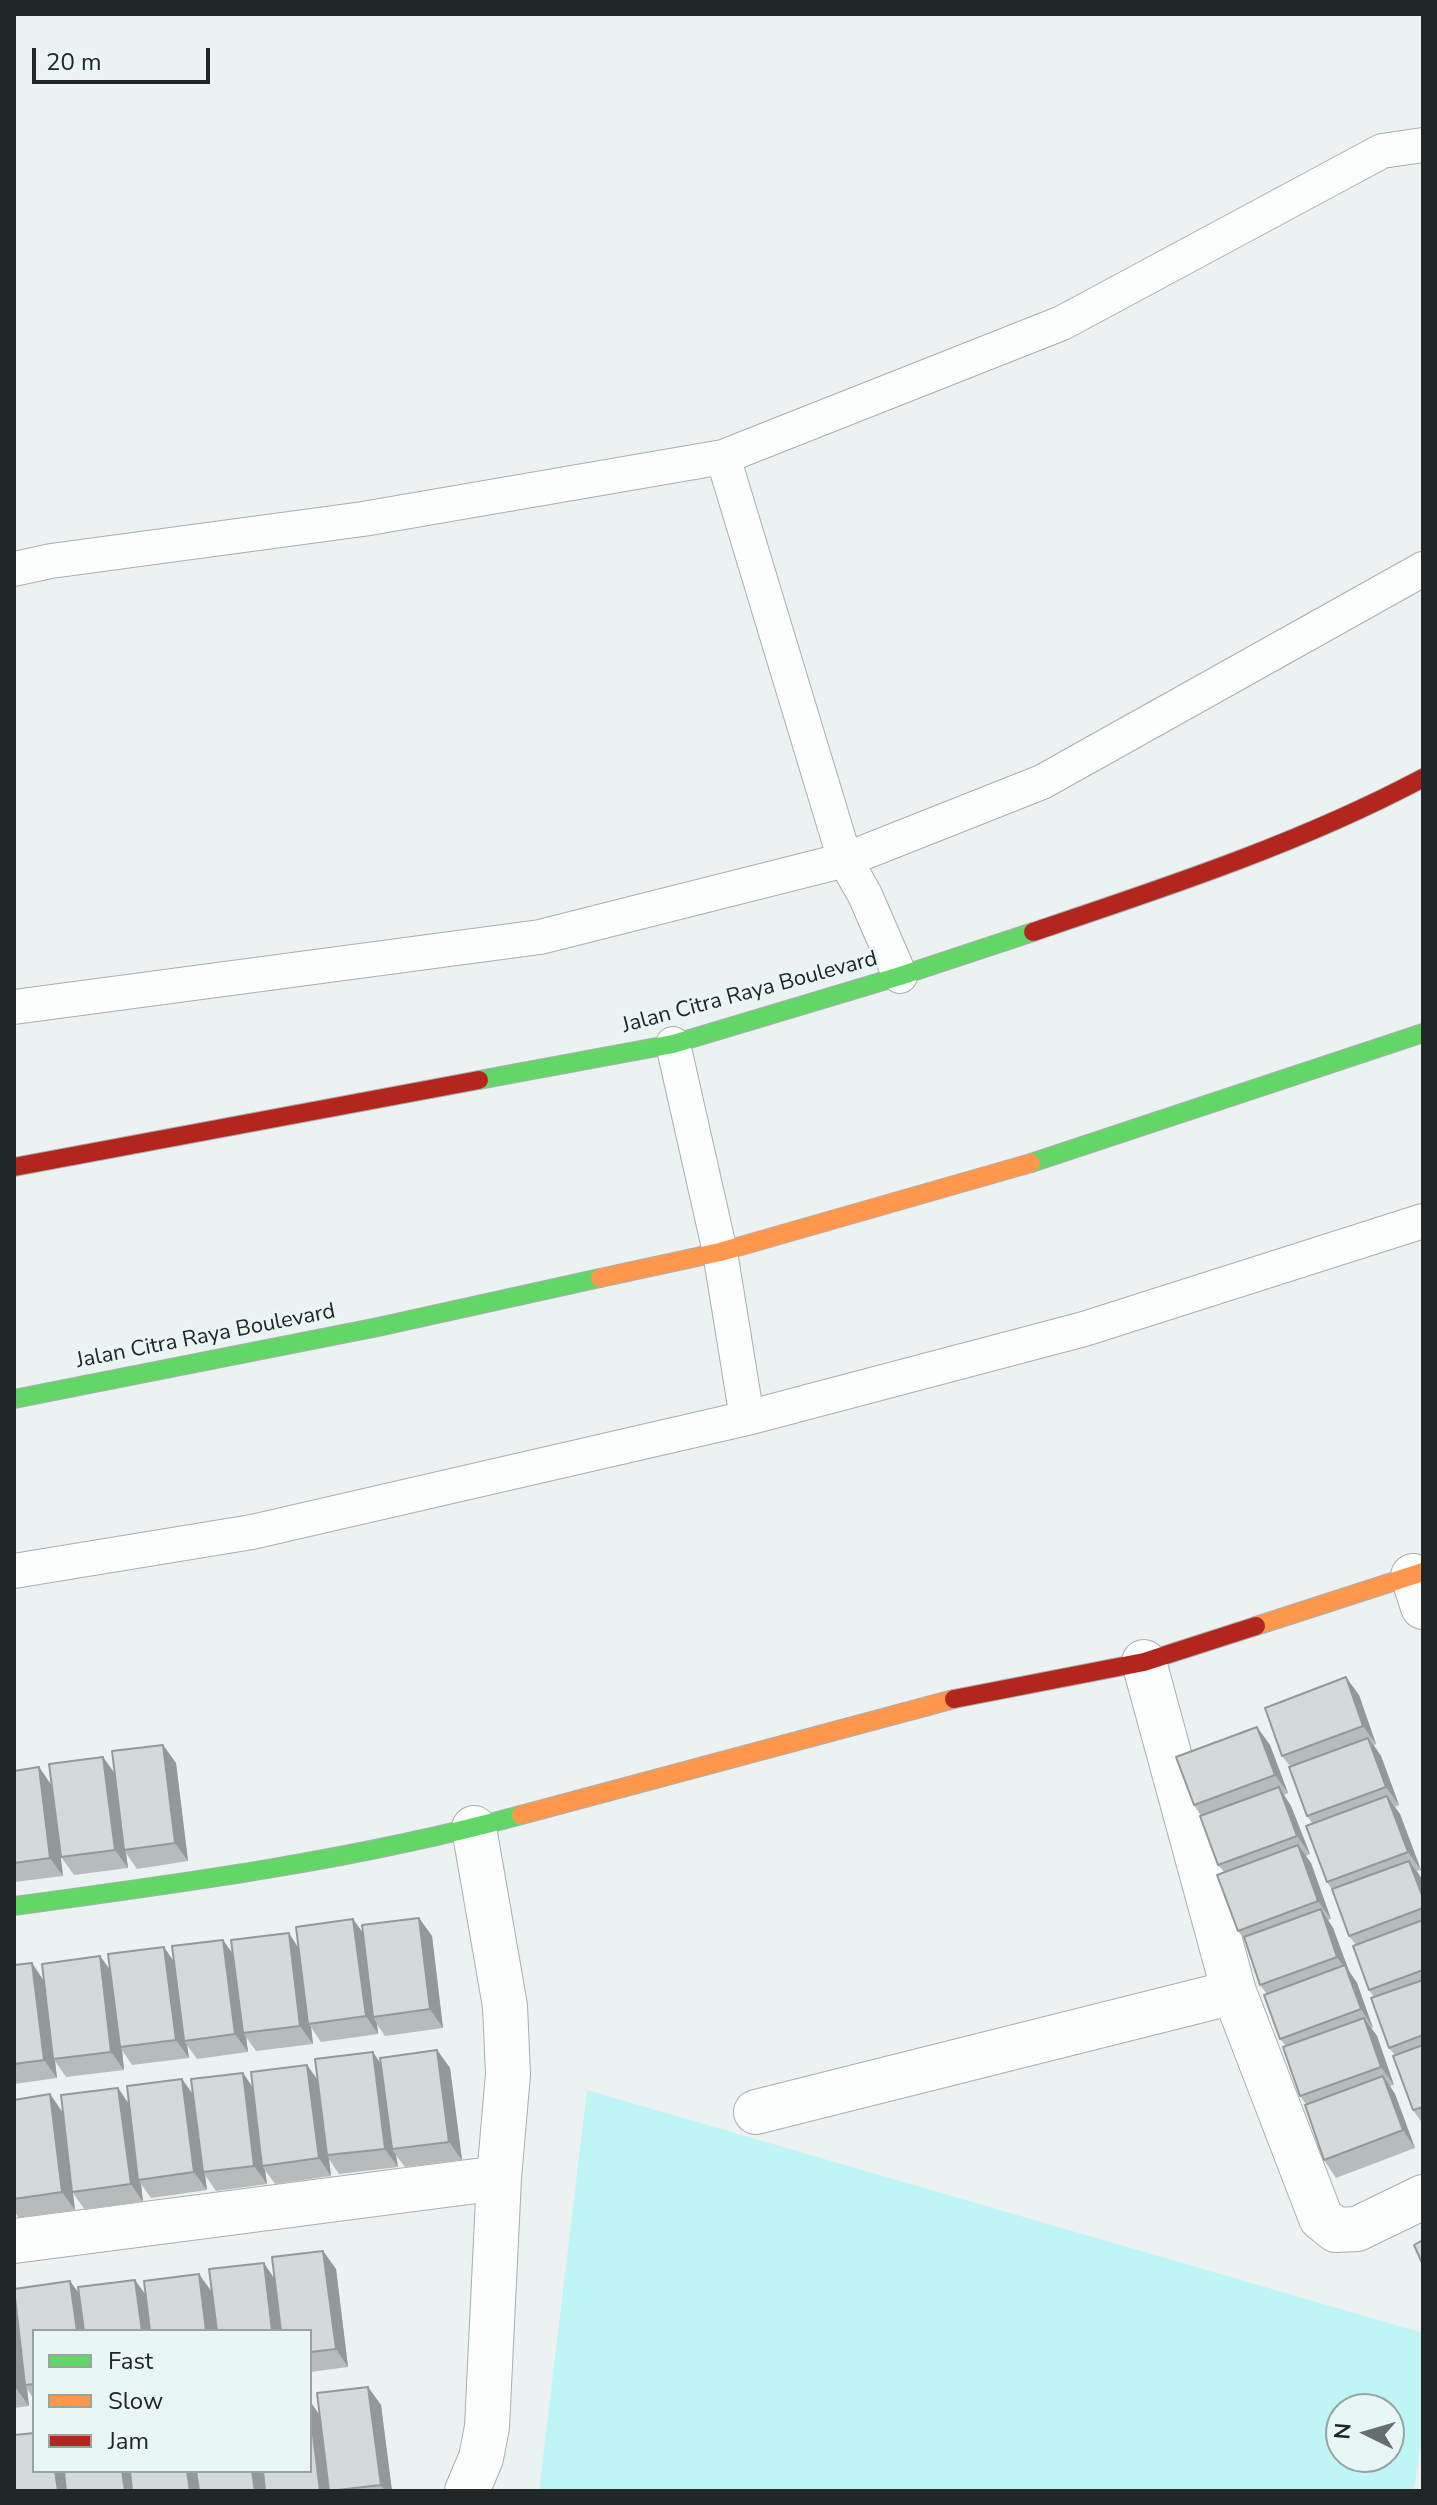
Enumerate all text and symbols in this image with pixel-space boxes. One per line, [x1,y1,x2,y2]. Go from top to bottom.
scale bar [36,32,214,82]
text: 20 m [46,46,102,78]
street label: Jalan Citra Raya Boulevard [619,946,881,1040]
street label: Jalan Citra Raya Boulevard [74,1299,338,1375]
legend [32,2329,312,2473]
text: Fast [108,2345,153,2377]
text: Slow [108,2385,163,2417]
north arrow [1325,2393,1405,2473]
text: N [1327,2422,1359,2441]
text: Jam [108,2425,149,2457]

